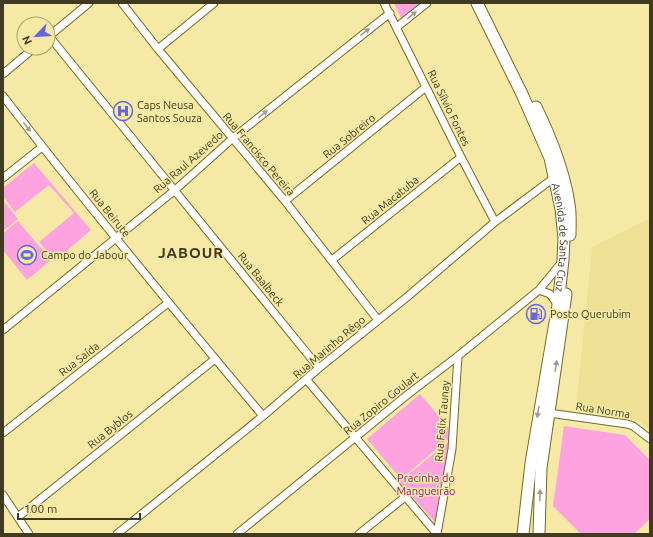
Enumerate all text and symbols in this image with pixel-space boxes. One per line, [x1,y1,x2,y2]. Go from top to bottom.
one-way arrow [407,11,418,19]
north arrow [16,16,56,56]
one-way arrow [359,28,370,37]
text: N [20,34,34,46]
street label: Rua Sílvio Fontes [425,68,473,148]
place label: Caps Neusa Santos Souza [137,99,202,124]
hospital icon: Caps Neusa Santos Souza [112,100,134,122]
one-way arrow [258,109,269,118]
street label: Rua Francisco Pereira [221,110,297,198]
street label: Rua Sobreiro [321,111,377,161]
one-way arrow [23,122,31,133]
street label: Rua Raul Azevedo [151,129,225,195]
street label: Rua Macatuba [359,173,421,227]
street label: Avenida de Santa Cruz [550,182,570,293]
street label: Rua Beirute [87,187,133,239]
sports icon: Campo do Jabour [16,244,38,266]
district label: JABOUR [158,244,224,261]
place label: Campo do Jabour [41,249,129,261]
street label: Rua Baalbeck [236,250,287,309]
fuel station icon: Posto Querubim [525,303,547,325]
place label: Posto Querubim [550,308,631,320]
street label: Rua Marinho Rêgo [290,313,368,381]
street label: Rua Saída [57,340,101,378]
one-way arrow [553,360,559,372]
street label: Rua Zopiro Goulart [341,369,421,437]
street label: Rua Felix Taunay [432,379,452,462]
street label: Rua Norma [575,400,631,420]
one-way arrow [535,406,541,418]
street label: Rua Byblos [85,407,135,451]
park label: Pracinha do Mangueirão [396,472,456,497]
one-way arrow [537,489,544,501]
scale bar [18,495,140,521]
text: 100 m [24,502,57,515]

